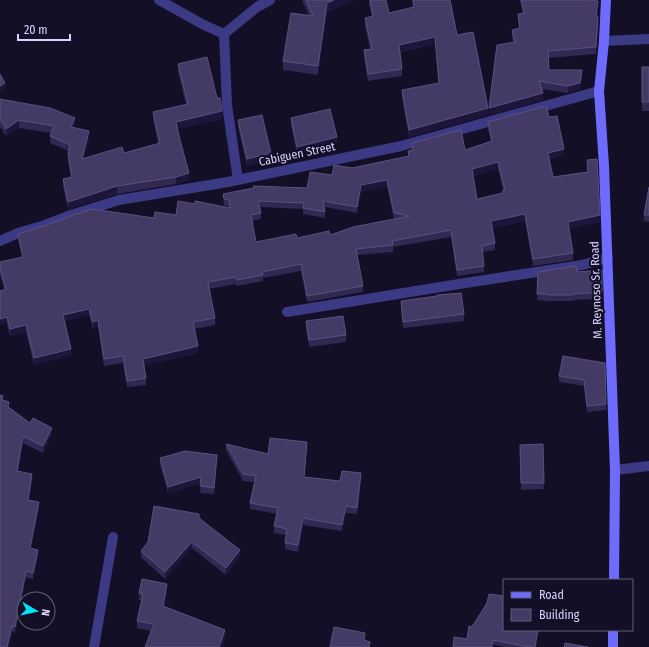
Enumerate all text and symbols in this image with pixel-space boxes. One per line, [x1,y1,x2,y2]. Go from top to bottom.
scale bar [18,16,70,42]
text: 20 m [24,23,48,37]
street label: Cabiguen Street [258,139,337,169]
street label: M. Reynoso Sr. Road [587,241,605,339]
legend [503,579,633,631]
text: Road [539,588,564,602]
north arrow [16,591,56,631]
text: N [38,608,52,617]
text: Building [539,608,580,622]

